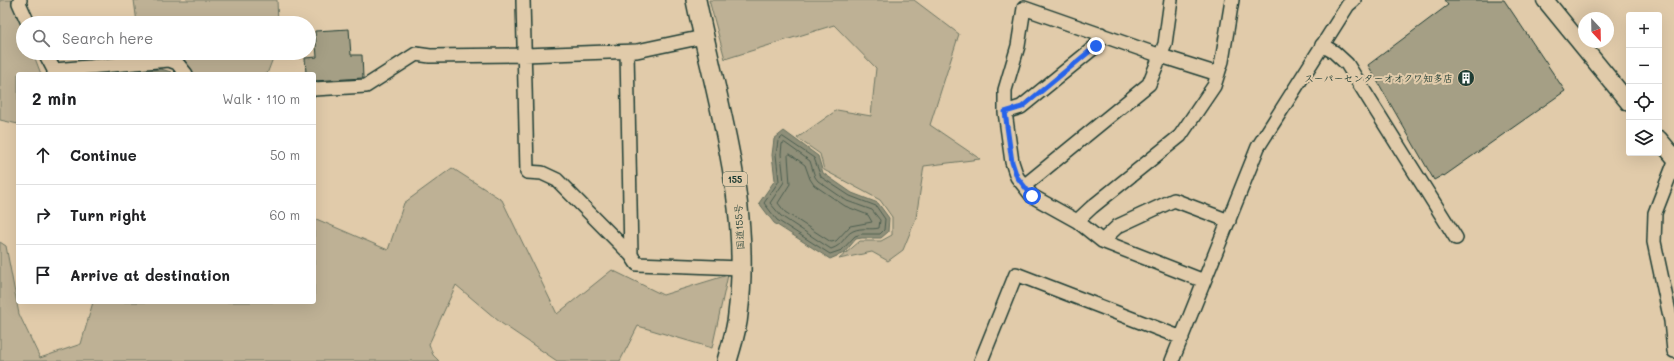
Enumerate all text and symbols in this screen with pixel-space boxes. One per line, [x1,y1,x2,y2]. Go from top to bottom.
north arrow [1578,12,1614,48]
map controls [1626,12,1662,156]
button: + [1626,12,1662,48]
search box [16,16,316,60]
icon: search [30,27,52,49]
text: Search here [62,28,153,48]
route end [1087,37,1105,55]
button: − [1626,48,1662,84]
building icon: スーパーセンターオオクワ知多店 [1456,68,1476,88]
place label: スーパーセンターオオクワ知多店 [1304,71,1453,85]
button: locate [1626,84,1662,120]
text: 2 min [32,87,77,109]
text: Walk · 110 m [222,90,300,107]
button: layers [1626,120,1662,156]
icon: ahead [32,144,54,166]
text: Continue [70,145,137,165]
text: 50 m [270,146,300,163]
road number: 155 [723,172,747,186]
route start [1023,187,1041,205]
icon: right [32,204,54,226]
street label: 国道155号 [731,204,747,250]
text: Turn right [70,205,147,225]
text: 60 m [270,206,300,223]
icon: arrive [32,264,54,286]
text: Arrive at destination [70,265,230,285]

